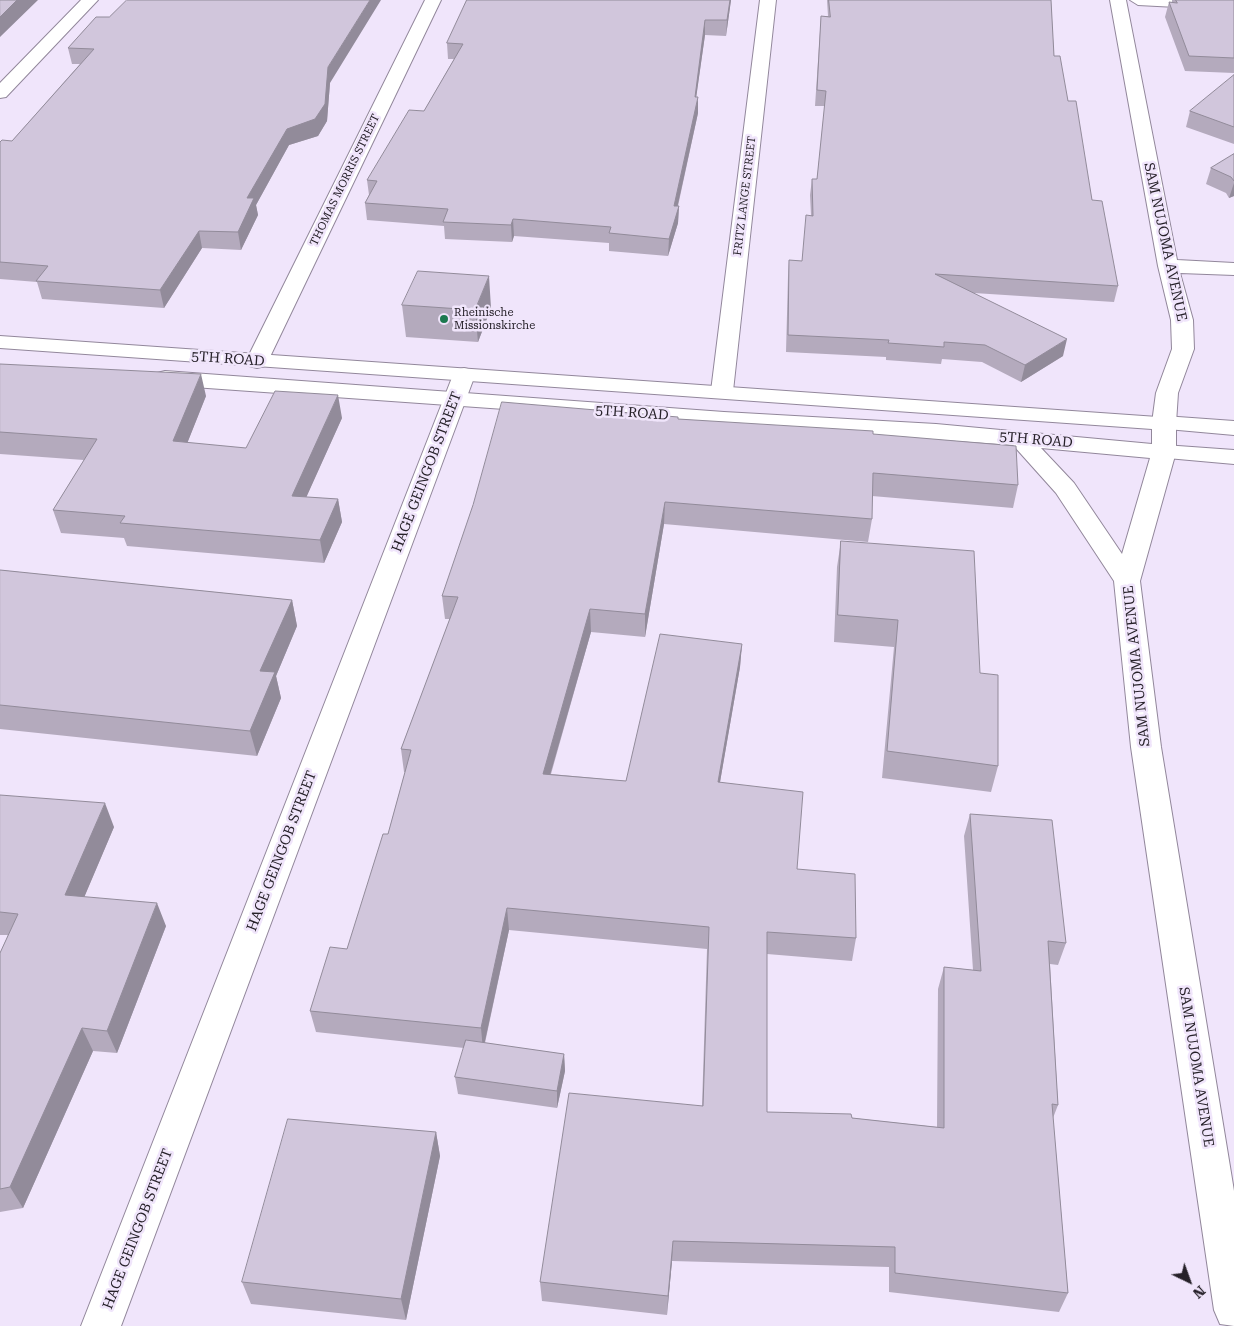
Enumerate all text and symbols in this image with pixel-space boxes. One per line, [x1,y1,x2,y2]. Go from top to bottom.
street label: THOMAS MORRIS STREET [307,112,383,248]
street label: FRITZ LANGE STREET [731,136,759,256]
street label: SAM NUJOMA AVENUE [1140,161,1190,323]
place label: Rheinische Missionskirche [454,306,535,332]
marker: Rheinische Missionskirche [438,313,450,325]
street label: 5TH ROAD [191,348,265,370]
street label: HAGE GEINGOB STREET [389,389,465,555]
street label: 5TH ROAD [595,402,669,424]
street label: 5TH ROAD [999,428,1073,452]
street label: SAM NUJOMA AVENUE [1120,585,1154,747]
street label: HAGE GEINGOB STREET [244,768,320,934]
street label: SAM NUJOMA AVENUE [1175,986,1217,1148]
street label: HAGE GEINGOB STREET [100,1146,176,1312]
north arrow [1164,1256,1214,1306]
text: N [1190,1283,1208,1302]

